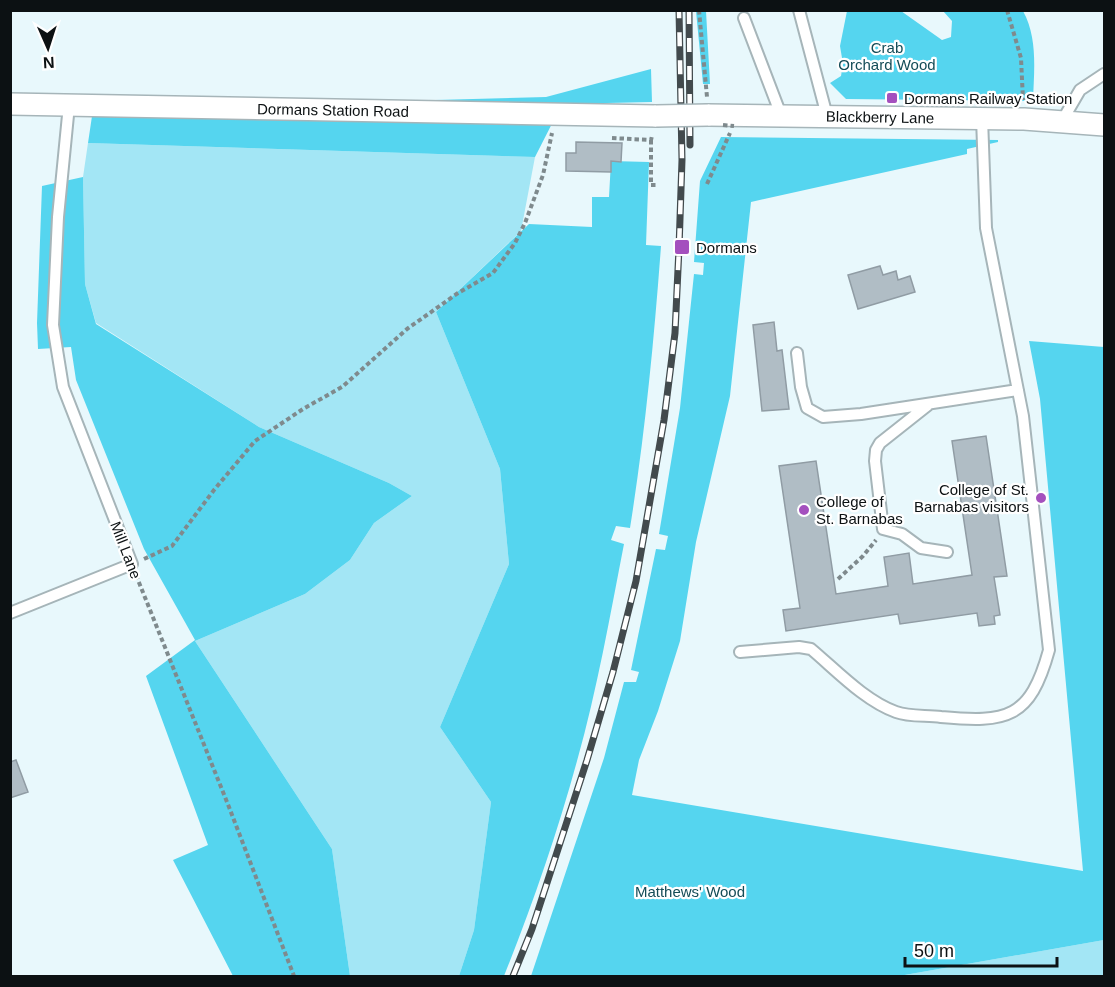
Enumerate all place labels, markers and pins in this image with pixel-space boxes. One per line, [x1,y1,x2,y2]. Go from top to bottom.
place label: Dormans Railway Station [904,90,1072,107]
marker: Dormans Railway Station [885,91,899,105]
marker: Dormans [673,238,691,256]
place label: Dormans [696,239,757,256]
place label: College of St. Barnabas visitors [914,481,1029,515]
marker: College of St. Barnabas visitors [1034,491,1048,505]
place label: College of St. Barnabas [816,493,903,527]
marker: College of St. Barnabas [797,503,811,517]

